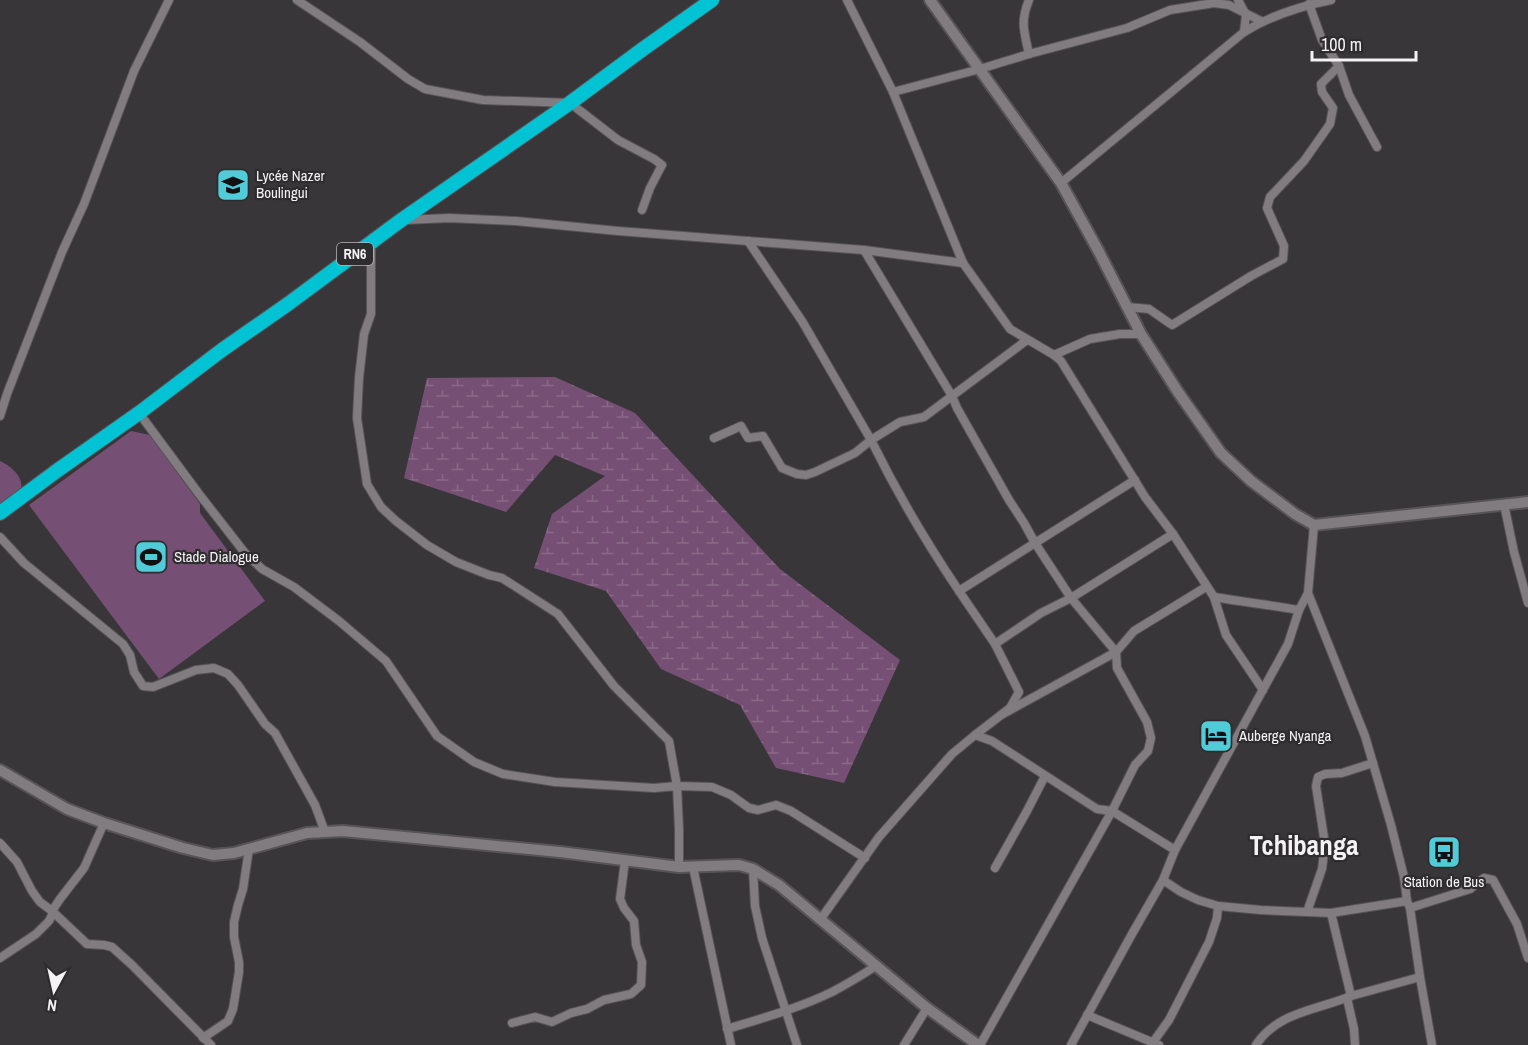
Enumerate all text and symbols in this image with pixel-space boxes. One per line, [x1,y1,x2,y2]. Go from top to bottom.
scale bar [1312,24,1416,62]
text: 100 m [1321,32,1362,57]
place label: Lycée Nazer Boulingui [256,165,325,203]
school or university icon: Lycée Nazer Boulingui [215,167,251,203]
road number: RN6 [337,243,373,265]
sports icon: Stade Dialogue [133,539,169,575]
place label: Stade Dialogue [174,546,259,567]
hotel icon: Auberge Nyanga [1198,718,1234,754]
place label: Auberge Nyanga [1238,725,1331,746]
district label: Tchibanga [1249,827,1359,863]
bus stop icon: Station de Bus [1426,834,1462,870]
place label: Station de Bus [1404,871,1484,892]
north arrow [24,961,84,1021]
text: N [46,994,58,1017]

